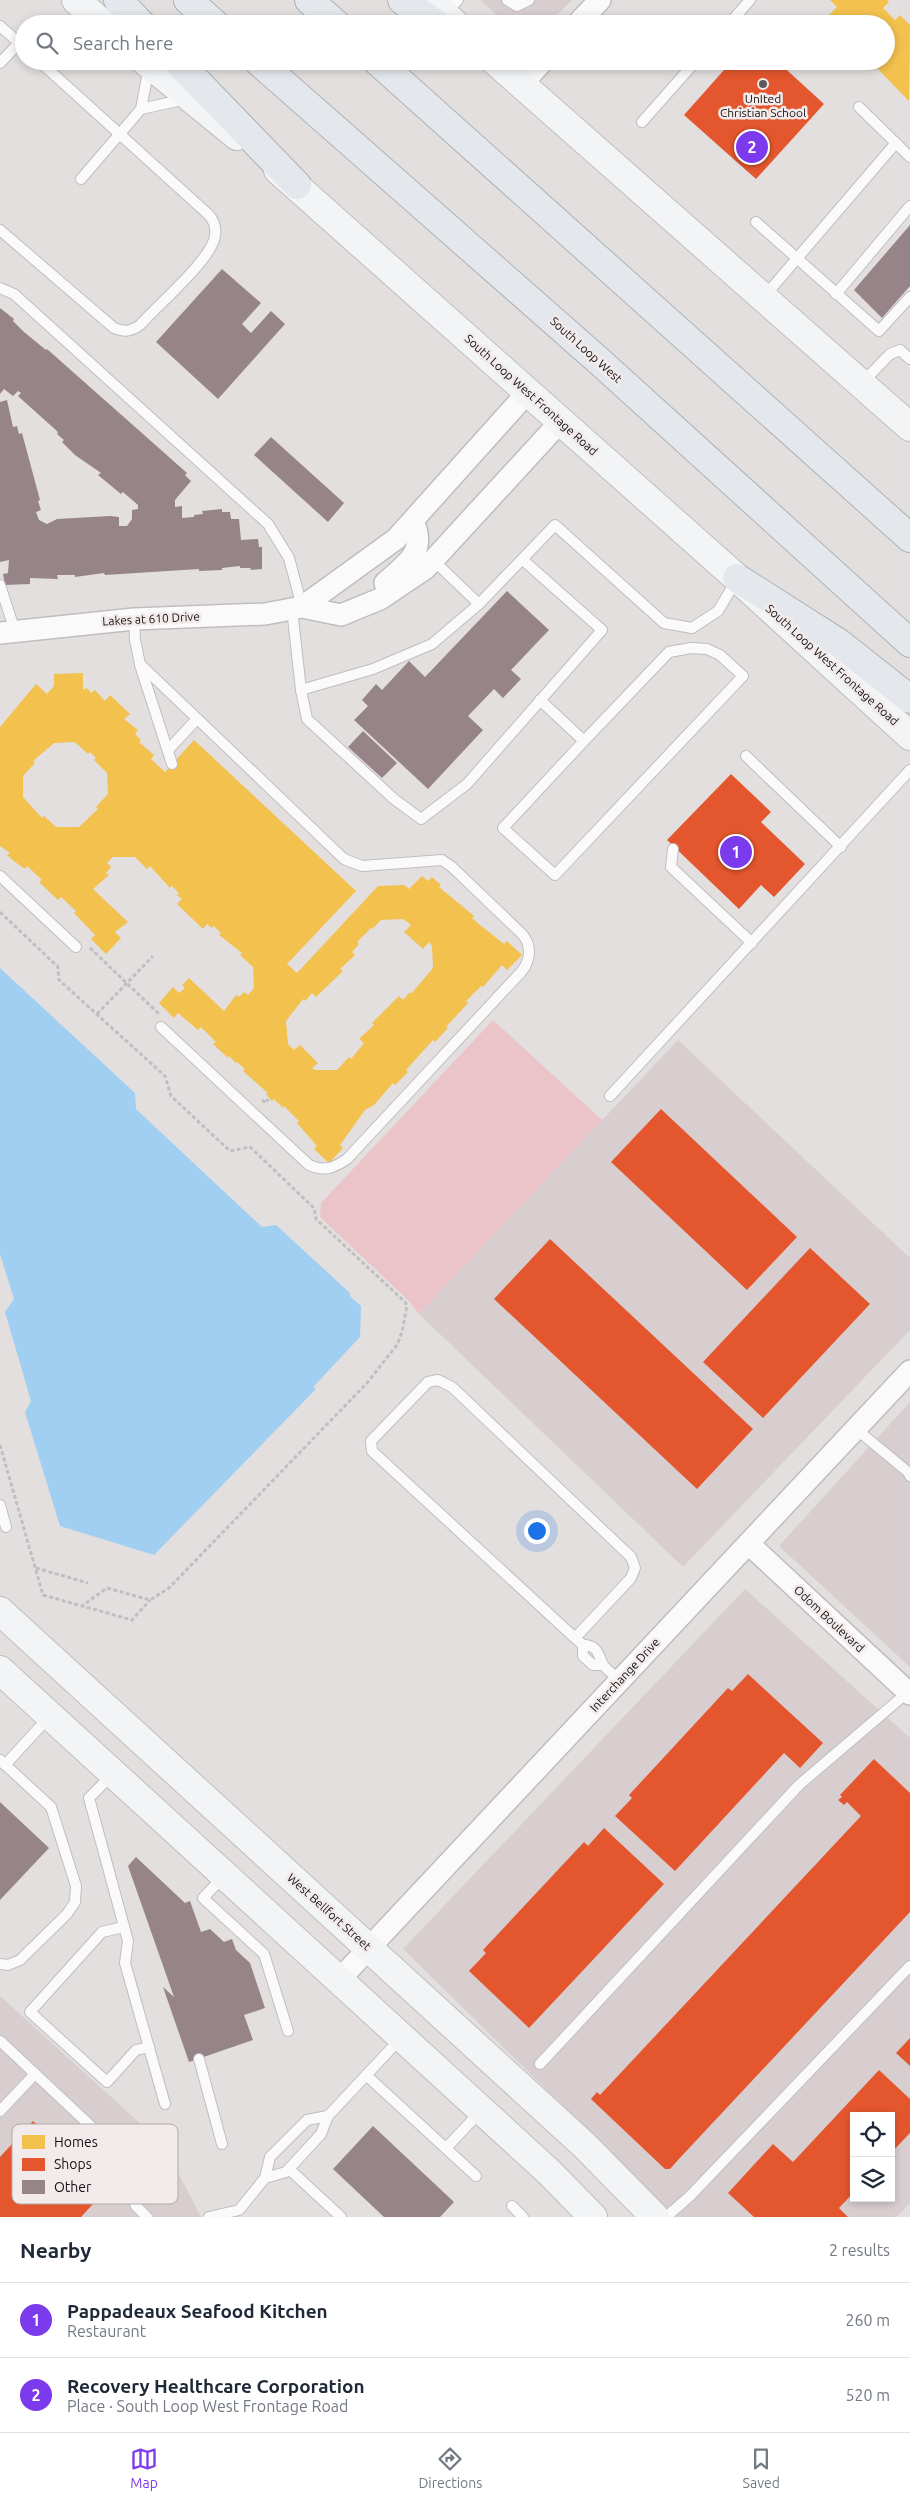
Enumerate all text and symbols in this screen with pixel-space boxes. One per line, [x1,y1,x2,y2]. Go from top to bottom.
search box [15,15,895,70]
icon: search [33,29,61,57]
text: Search here [73,32,173,54]
marker: UnIted Christian School [757,78,769,90]
place label: UnIted Christian School [720,92,806,119]
pin: 2 [736,128,768,166]
street label: South Loop West [548,314,625,385]
street label: South Loop West Frontage Road [462,332,600,458]
street label: South Loop West Frontage Road [763,602,901,728]
street label: Lakes at 610 Drive [102,609,200,628]
pin: 1 [720,833,752,871]
your location [524,1518,550,1544]
street label: Odom Boulevard [792,1583,867,1655]
street label: Interchange Drive [587,1635,662,1714]
street label: West Bellfort Street [285,1871,374,1953]
map controls [850,2112,895,2202]
button: locate [850,2112,895,2157]
legend [12,2124,178,2204]
text: Homes [54,2134,98,2150]
text: Shops [54,2156,92,2172]
button: layers [850,2157,895,2202]
text: Other [54,2179,92,2195]
text: Nearby [20,2238,91,2262]
text: 2 results [829,2241,890,2259]
text: Pappadeaux Seafood Kitchen [67,2300,328,2322]
text: 1 [31,2311,41,2329]
text: 260 m [845,2311,890,2329]
text: Restaurant [67,2322,146,2340]
text: Recovery Healthcare Corporation [67,2375,365,2397]
text: 2 [31,2386,41,2404]
text: 520 m [845,2386,890,2404]
text: Place · South Loop West Frontage Road [67,2397,348,2415]
tab: Map [130,2445,158,2491]
tab: Directions [418,2445,482,2491]
tab: Saved [743,2445,780,2491]

